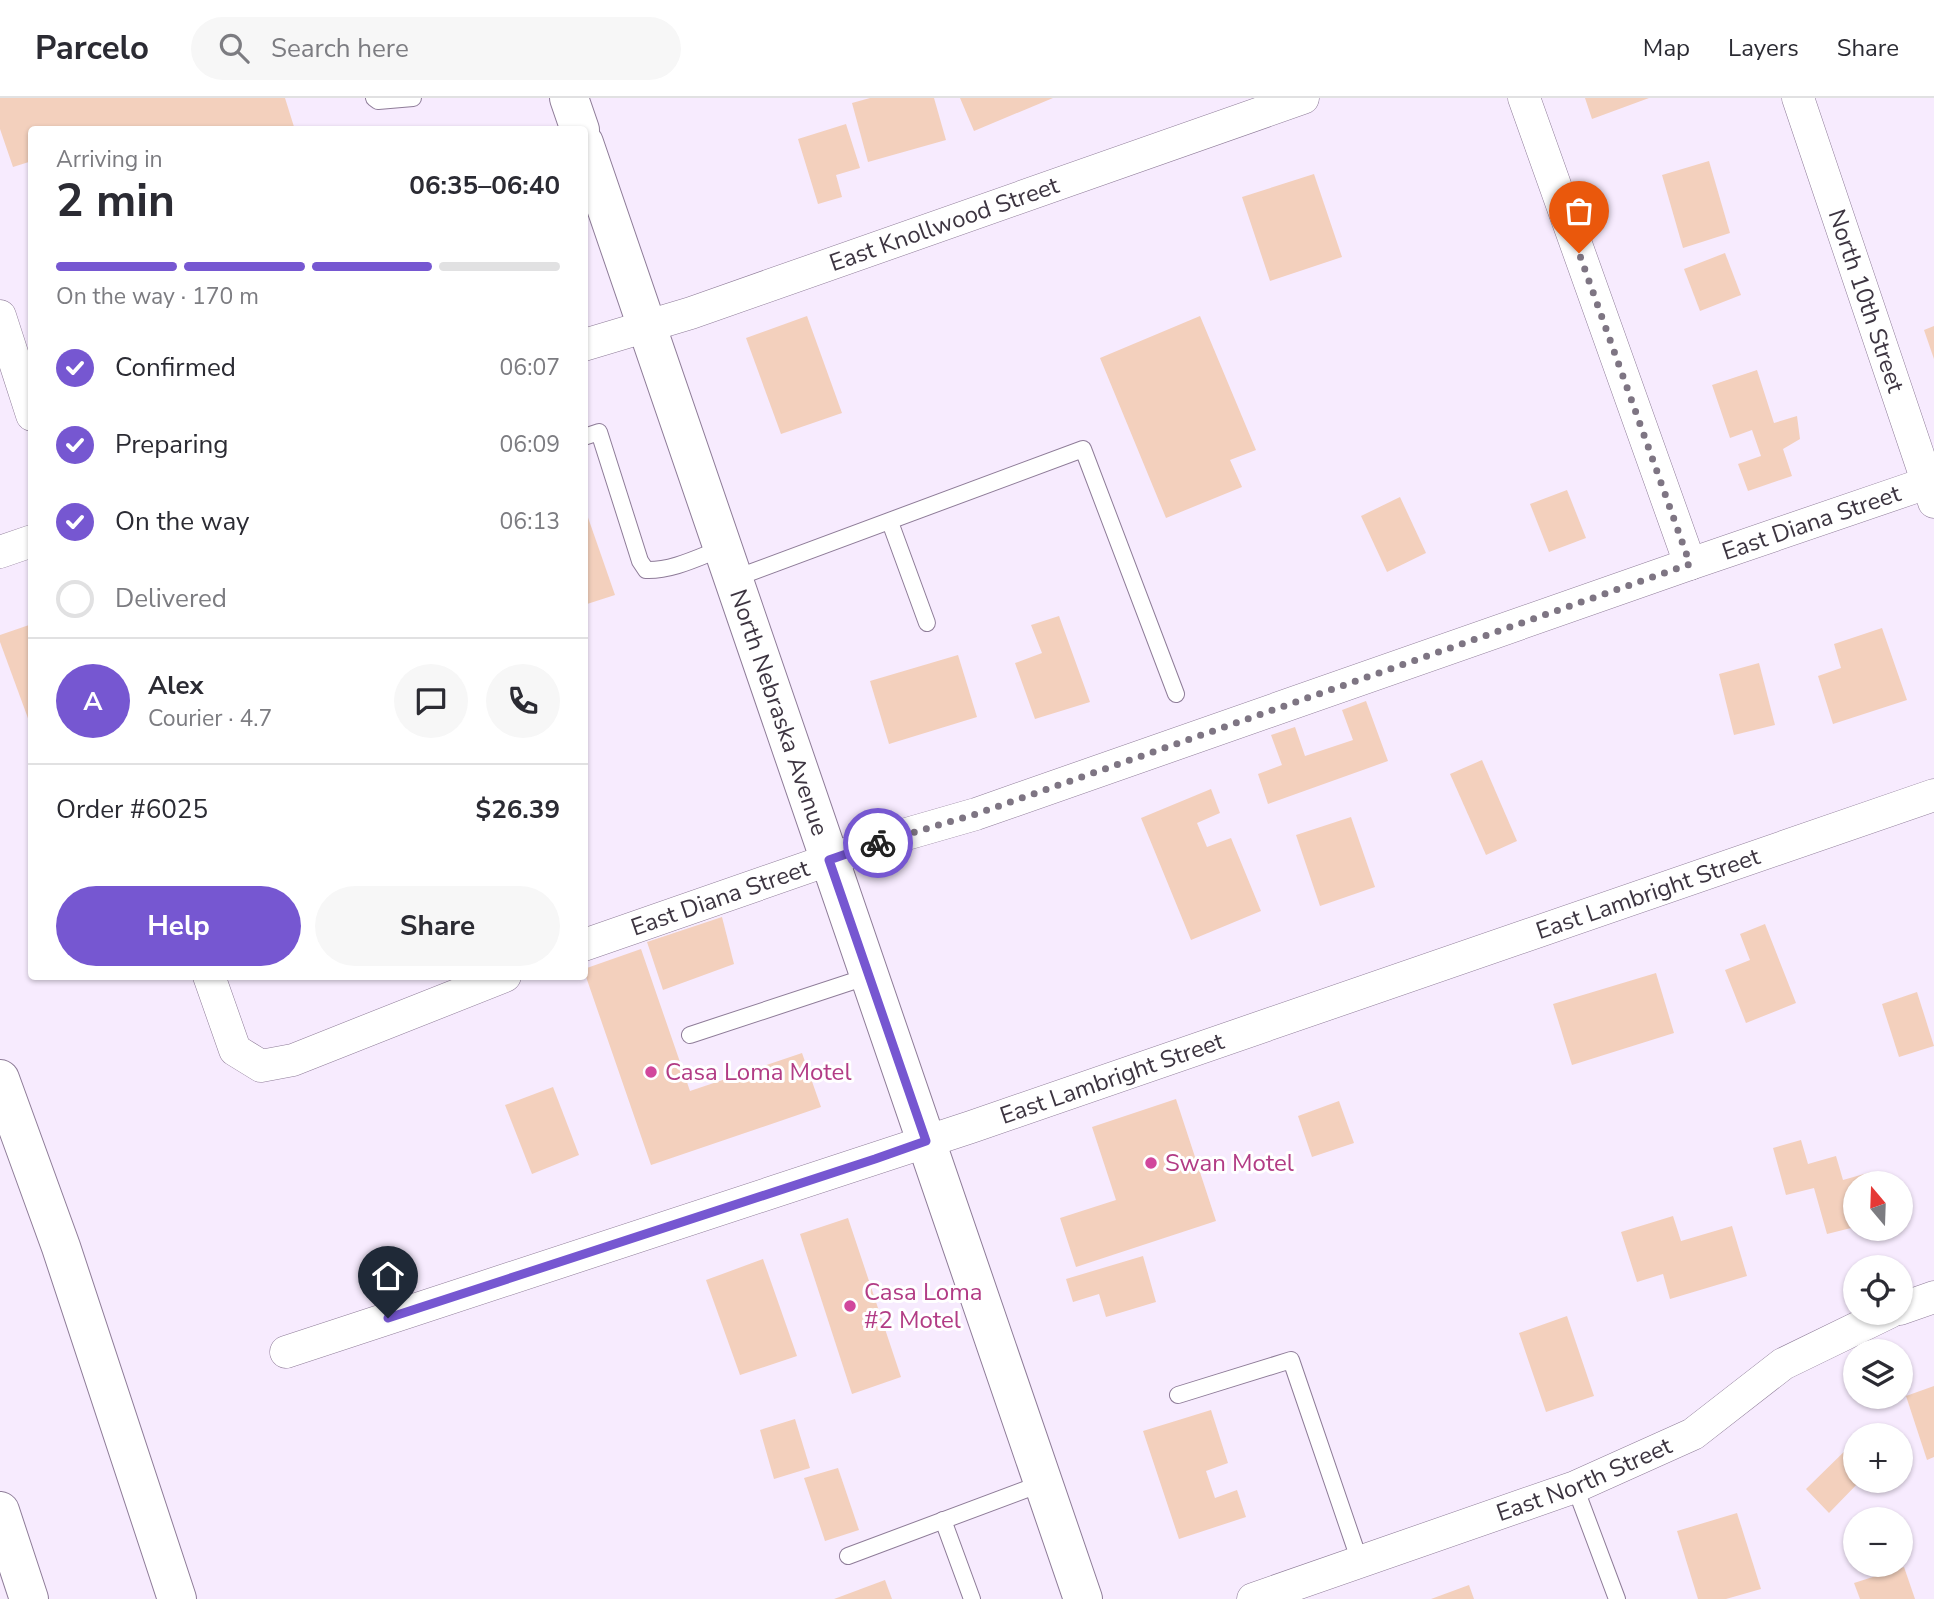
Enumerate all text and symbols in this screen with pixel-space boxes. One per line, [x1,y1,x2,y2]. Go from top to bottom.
search box [191,17,681,80]
text: Parcelo [35,26,149,71]
icon: search [215,29,253,67]
text: Search here [271,31,409,66]
text: Map [1643,32,1690,64]
text: Layers [1728,32,1799,64]
text: Share [1837,32,1899,64]
text: Arriving in [56,144,163,175]
text: 06:35–06:40 [409,168,560,203]
text: 2 min [56,169,175,232]
street label: East Knollwood Street [825,169,1064,279]
pin [1549,181,1609,253]
icon: bag [1560,192,1598,230]
street label: North 10th Street [1821,205,1912,397]
text: On the way · 170 m [56,281,259,312]
icon: check [56,349,94,387]
text: Confirmed [115,350,236,385]
text: 06:07 [500,352,560,383]
icon: check [56,426,94,464]
text: Preparing [115,427,228,462]
text: 06:09 [500,429,560,460]
street label: East Diana Street [1718,477,1905,568]
icon: check [56,503,94,541]
text: On the way [115,504,249,539]
text: 06:13 [500,506,560,537]
text: Delivered [115,581,227,616]
street label: North Nebraska Avenue [722,585,836,840]
button: chat [394,664,468,738]
button: phone [486,664,560,738]
text: Alex [148,668,204,703]
text: A [83,684,103,719]
text: Courier · 4.7 [148,703,272,734]
text: Order #6025 [56,792,208,827]
text: $26.39 [476,792,560,827]
courier [843,808,913,878]
icon: bike [859,824,897,862]
street label: East Lambright Street [1532,840,1765,947]
street label: East Diana Street [627,852,814,943]
button: Help [56,886,301,966]
button: Share [315,886,560,966]
street label: East Lambright Street [996,1025,1229,1132]
place label: Casa Loma Motel [665,1056,852,1088]
marker: Casa Loma Motel [643,1064,659,1080]
place label: Swan Motel [1165,1147,1294,1179]
marker: Swan Motel [1143,1155,1159,1171]
north arrow [1843,1171,1913,1241]
map controls [1843,1171,1913,1577]
pin [358,1246,418,1318]
button: locate [1843,1255,1913,1325]
icon: home [369,1257,407,1295]
place label: Casa Loma #2 Motel [864,1276,982,1336]
marker: Casa Loma #2 Motel [842,1298,858,1314]
button: layers [1843,1339,1913,1409]
button: + [1843,1423,1913,1493]
street label: East North Street [1492,1429,1677,1529]
button: − [1843,1507,1913,1577]

